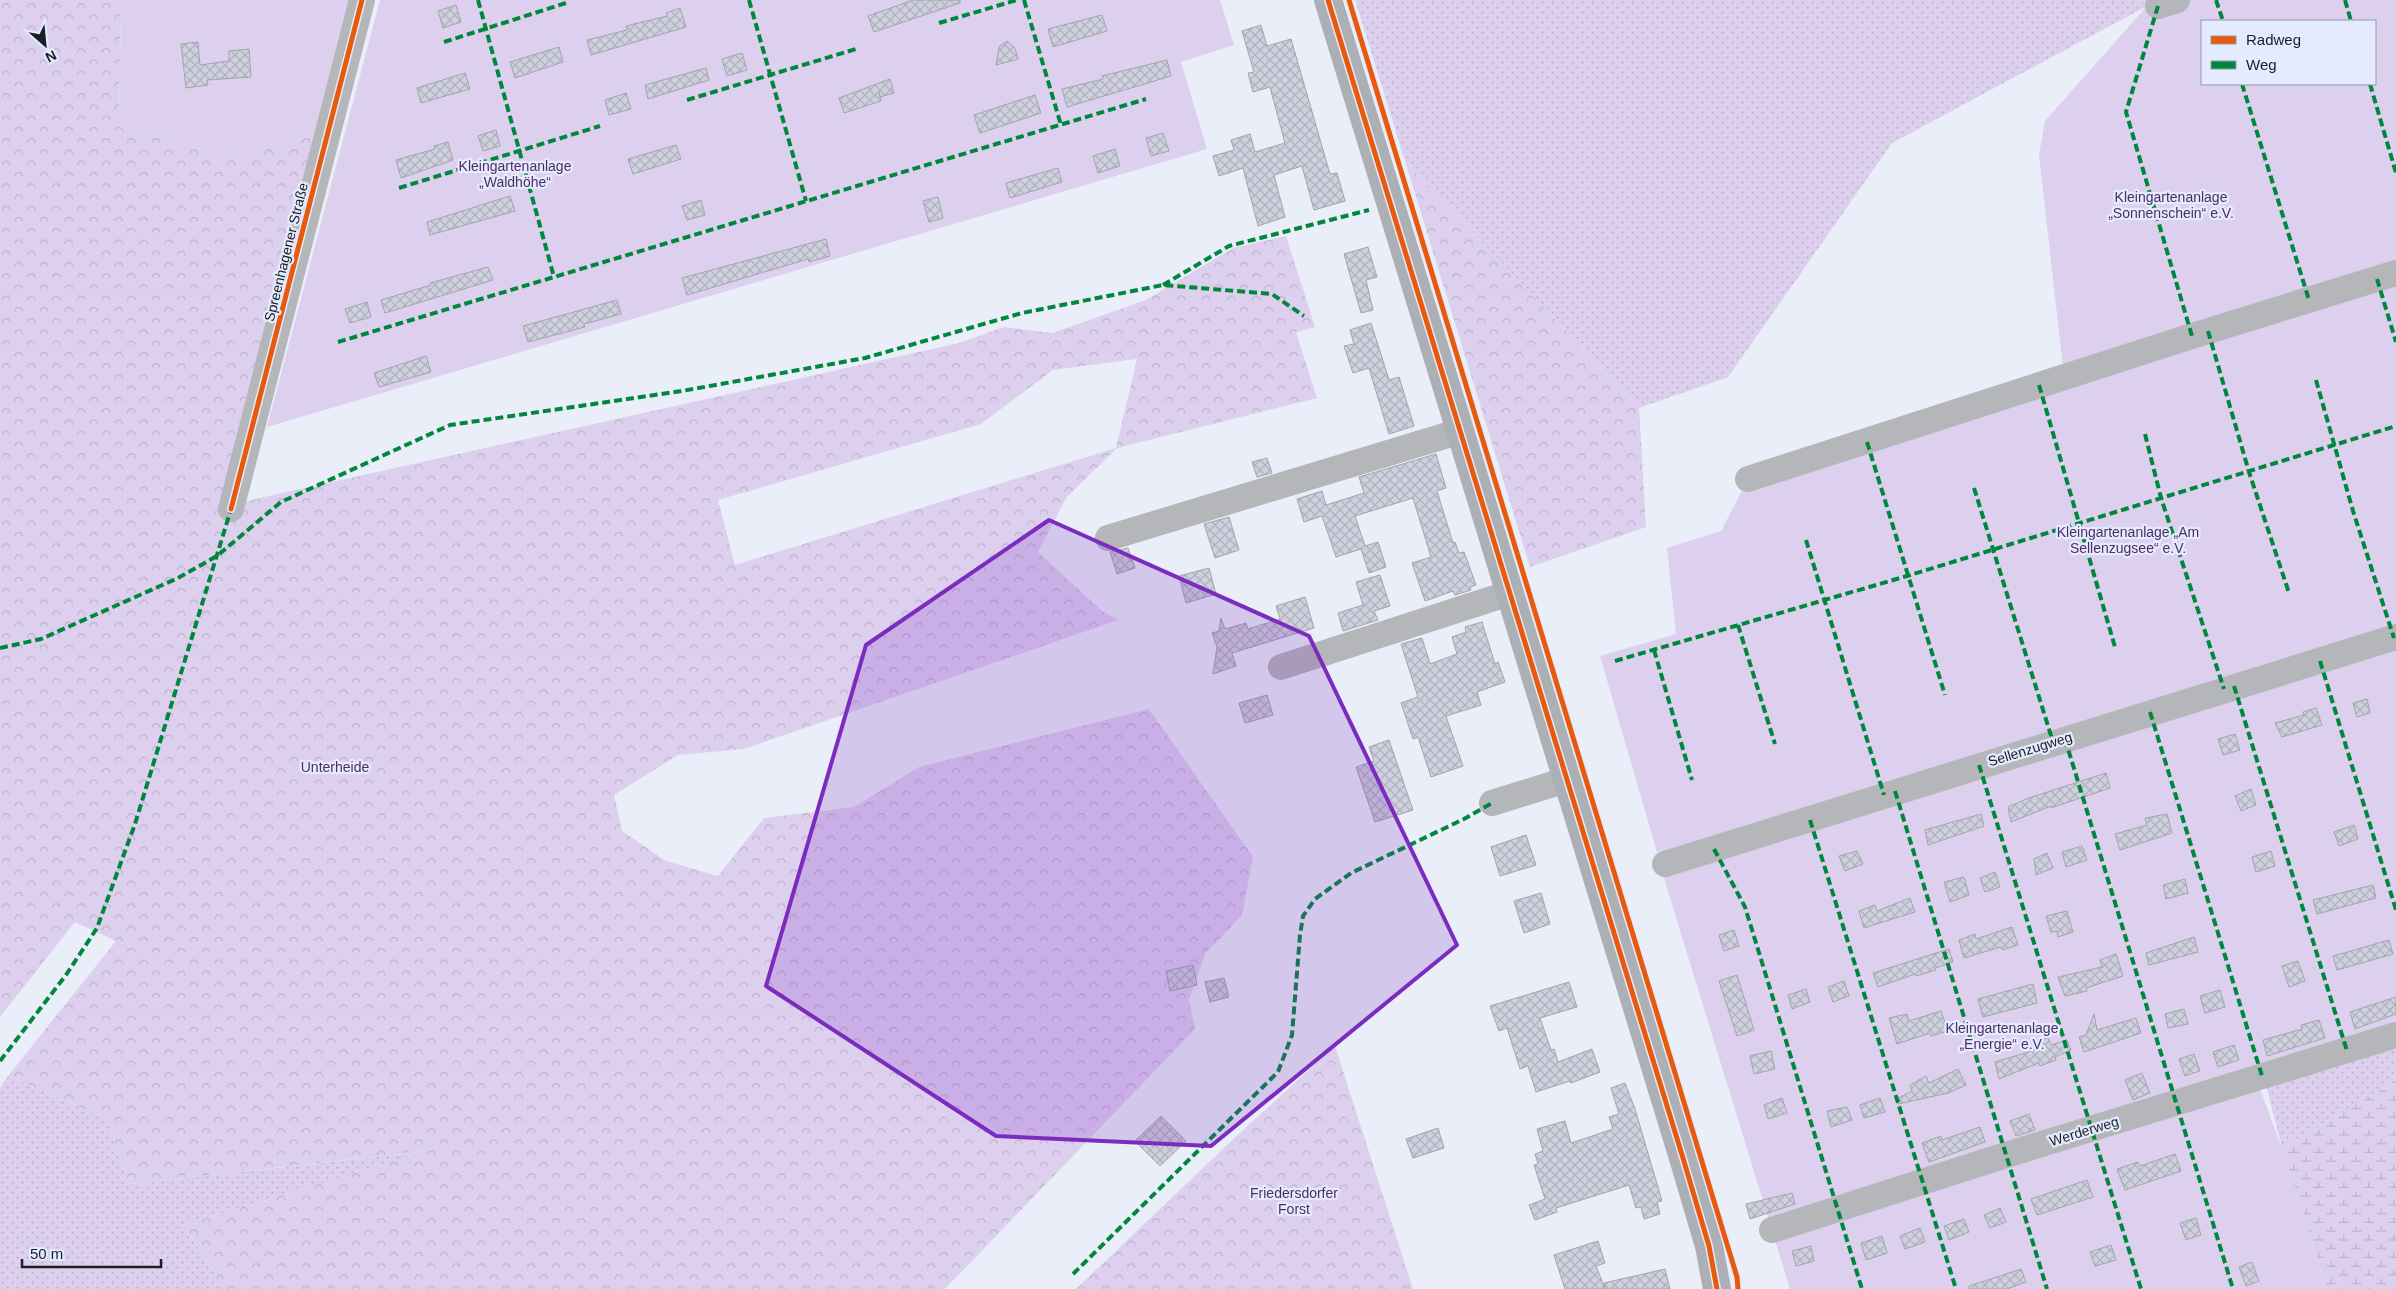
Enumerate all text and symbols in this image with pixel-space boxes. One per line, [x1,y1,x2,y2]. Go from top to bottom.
north arrow [20,20,70,70]
legend [2201,20,2376,85]
text: Radweg [2246,31,2301,48]
text: N [43,47,59,66]
text: Weg [2246,56,2277,73]
park label: Kleingartenanlage „Waldhöhe“ [459,158,572,190]
street label: Spreenhagener Straße [261,181,311,323]
park label: Kleingartenanlage „Sonnenschein“ e.V. [2108,189,2234,221]
park label: Kleingartenanlage „Am Sellenzugsee“ e.V. [2057,524,2199,556]
street label: Sellenzugweg [1986,729,2074,769]
park label: Unterheide [301,759,369,775]
park label: Kleingartenanlage „Energie“ e.V. [1946,1020,2059,1052]
street label: Werderweg [2048,1113,2120,1149]
park label: Friedersdorfer Forst [1250,1185,1338,1217]
scale bar [22,1236,161,1268]
text: 50 m [30,1245,63,1262]

